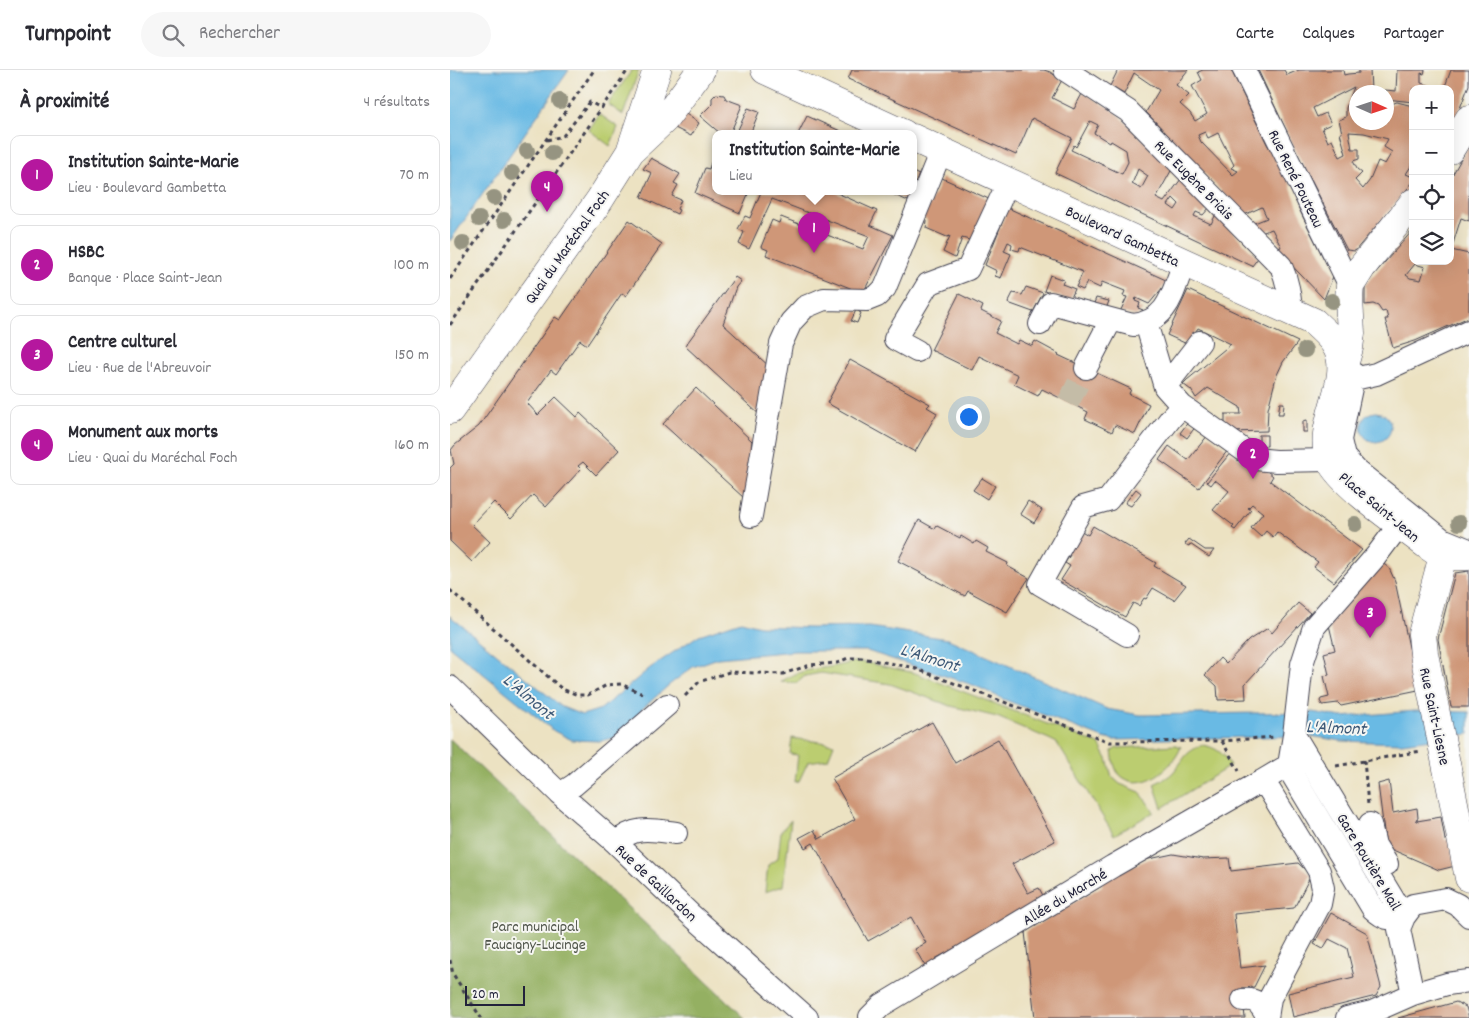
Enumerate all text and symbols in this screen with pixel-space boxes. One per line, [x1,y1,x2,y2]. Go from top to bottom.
search box [141,12,491,57]
text: Turnpoint [25,18,111,52]
icon: search [159,21,187,49]
text: Rechercher [199,21,280,48]
text: Carte [1236,22,1274,47]
text: Calques [1302,22,1355,47]
text: Partager [1383,22,1444,47]
north arrow [1349,85,1394,130]
map controls [1409,85,1454,265]
button: + [1409,85,1454,130]
text: À proximité [20,88,109,118]
text: 4 résultats [363,91,430,114]
street label: Rue René Pouteau [1261,126,1329,232]
popup [712,130,917,195]
button: − [1409,130,1454,175]
street label: Rue Eugène Briais [1148,135,1239,226]
text: Institution Sainte-Marie [729,138,900,165]
text: Institution Sainte-Marie [68,150,239,177]
text: 1 [35,164,39,187]
text: 70 m [399,164,429,187]
text: Lieu [729,165,753,188]
pin: 4 [531,171,563,212]
button: locate [1409,175,1454,220]
text: Lieu · Boulevard Gambetta [68,177,226,200]
street label: Quai du Maréchal Foch [520,186,616,309]
street label: Boulevard Gambetta [1061,201,1183,274]
pin: 1 [798,212,830,253]
button: layers [1409,220,1454,265]
text: HSBC [68,240,105,267]
text: 2 [34,254,41,277]
text: 100 m [393,254,429,277]
text: Banque · Place Saint-Jean [68,267,222,290]
text: Centre culturel [68,330,177,357]
text: 3 [33,344,41,367]
text: 150 m [395,344,429,367]
text: Lieu · Rue de l'Abreuvoir [68,357,211,380]
your location [956,404,982,430]
text: Monument aux morts [68,420,218,447]
text: 4 [34,434,40,457]
text: 160 m [394,434,429,457]
pin: 2 [1237,438,1269,479]
text: Lieu · Quai du Maréchal Foch [68,447,237,470]
street label: Place Saint-Jean [1333,467,1424,549]
pin: 3 [1354,597,1386,638]
water label: L'Almont [897,639,964,681]
street label: Rue Saint-Liesne [1412,666,1455,767]
water label: L'Almont [496,669,560,728]
water label: L'Almont [1305,716,1369,743]
street label: Gare Routière Mail [1330,809,1406,916]
street label: Rue de Gaillardon [609,840,702,928]
street label: Allée du Marché [1018,864,1112,933]
park label: Parc municipal Faucigny-Lucinge [484,916,586,957]
scale bar [465,983,525,1006]
text: 20 m [472,985,499,1005]

